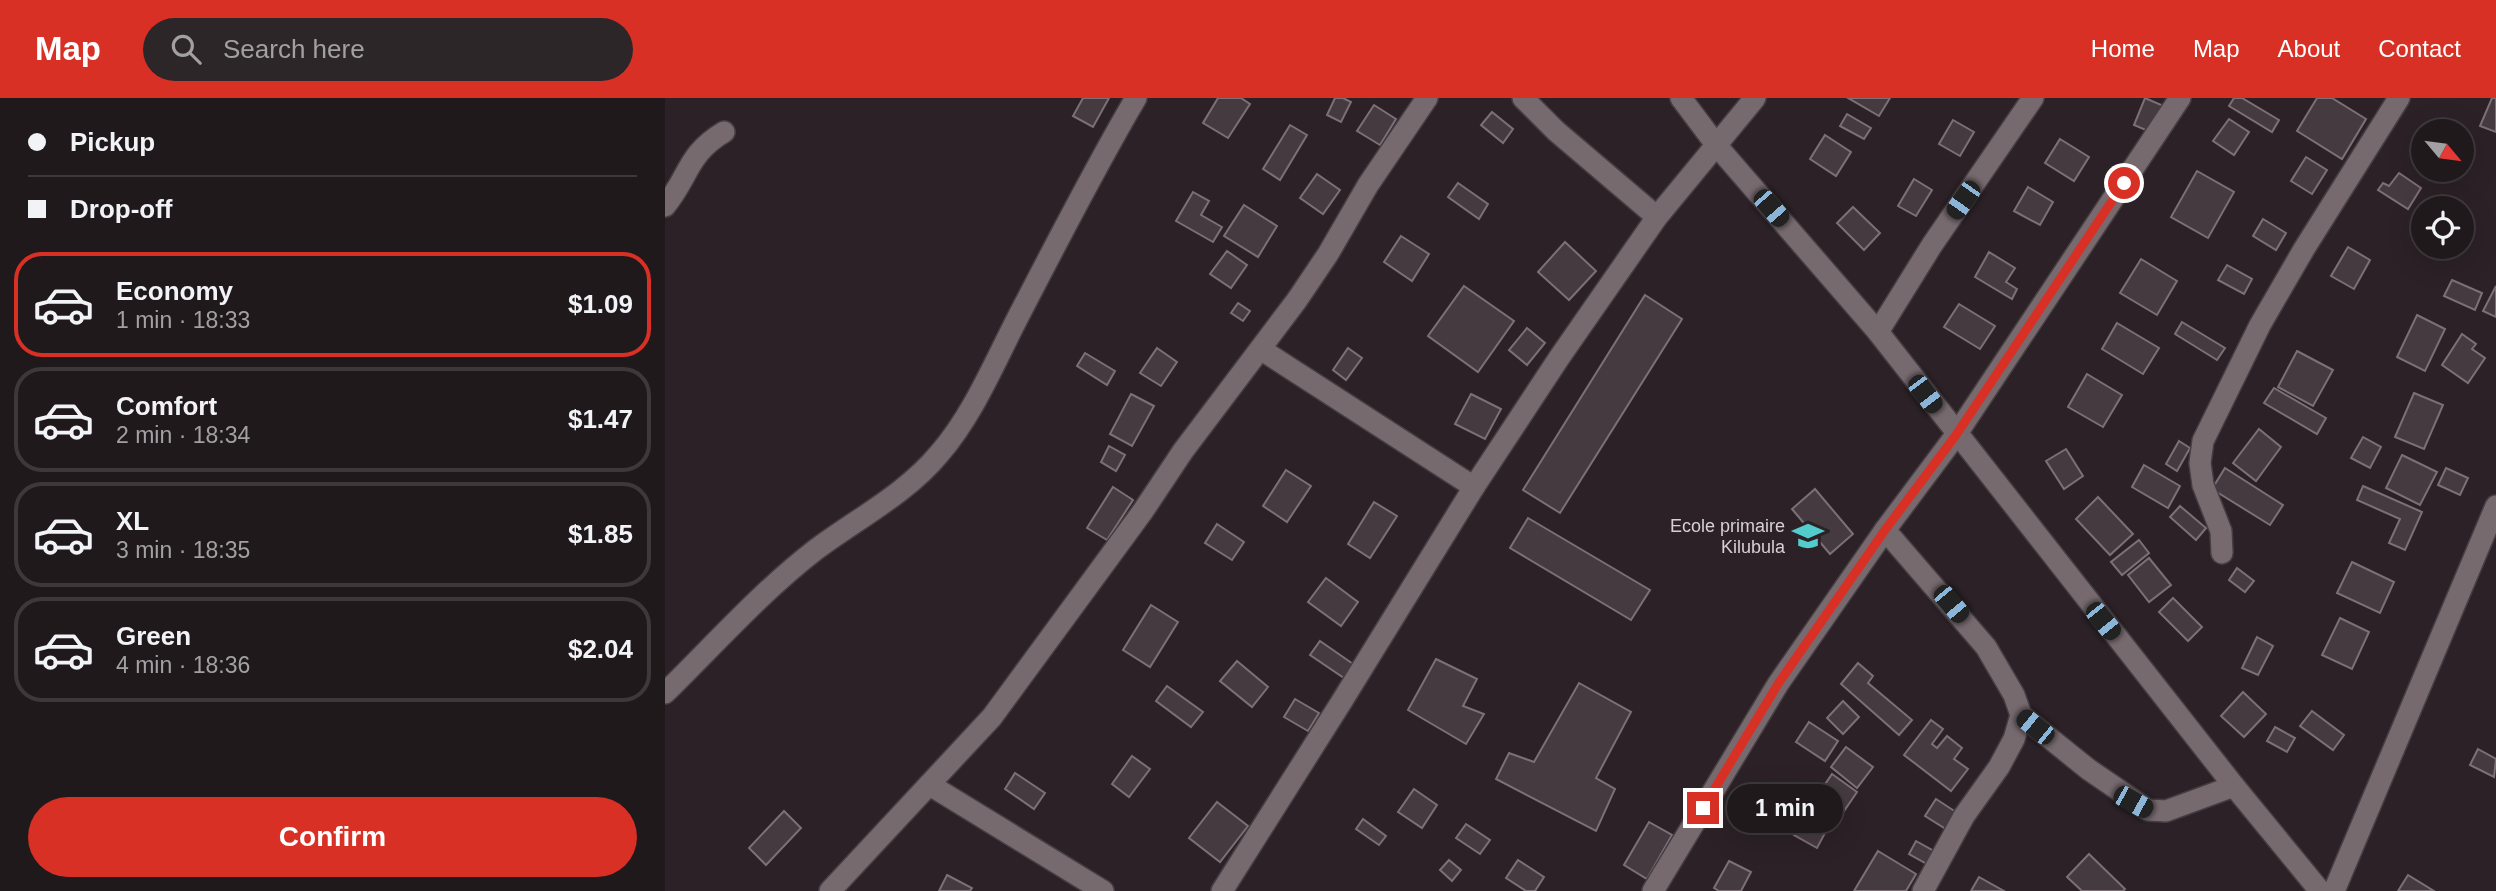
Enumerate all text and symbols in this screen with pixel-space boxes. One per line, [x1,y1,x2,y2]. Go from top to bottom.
search box [143,18,633,81]
text: Map [35,30,101,67]
icon: search [167,30,205,68]
text: Search here [223,34,365,64]
text: Home [2091,35,2155,62]
text: Map [2193,35,2240,62]
text: About [2278,35,2340,62]
text: Contact [2378,35,2461,62]
north arrow [2411,119,2475,182]
map controls [2411,119,2474,259]
text: Pickup [70,127,155,157]
route start [2108,167,2140,199]
car [1943,177,1984,223]
car [1750,185,1793,231]
text: Drop-off [70,194,173,224]
button: locate [2411,196,2474,259]
icon: car [32,273,95,336]
text: Economy [116,276,233,306]
text: $1.09 [568,289,633,319]
text: 1 min · 18:33 [116,307,250,333]
car [1904,371,1947,417]
icon: car [32,388,95,451]
text: Comfort [116,391,217,421]
text: $1.47 [568,404,633,434]
text: 2 min · 18:34 [116,422,250,448]
icon: car [32,503,95,566]
text: XL [116,506,149,536]
place label: Ecole primaire Kilubula [1670,516,1786,557]
text: $1.85 [568,519,633,549]
school or university icon: Ecole primaire Kilubula [1791,519,1825,553]
text: 3 min · 18:35 [116,537,250,563]
car [1930,581,1973,627]
car [2082,598,2125,644]
icon: car [32,618,95,681]
text: Green [116,621,191,651]
text: $2.04 [568,634,633,664]
text: 4 min · 18:36 [116,652,250,678]
car [2013,706,2058,748]
car [2110,783,2157,821]
callout: 1 min [1727,784,1843,832]
route end [1687,792,1719,824]
text: 1 min [1755,795,1815,821]
button: Confirm [28,797,637,877]

